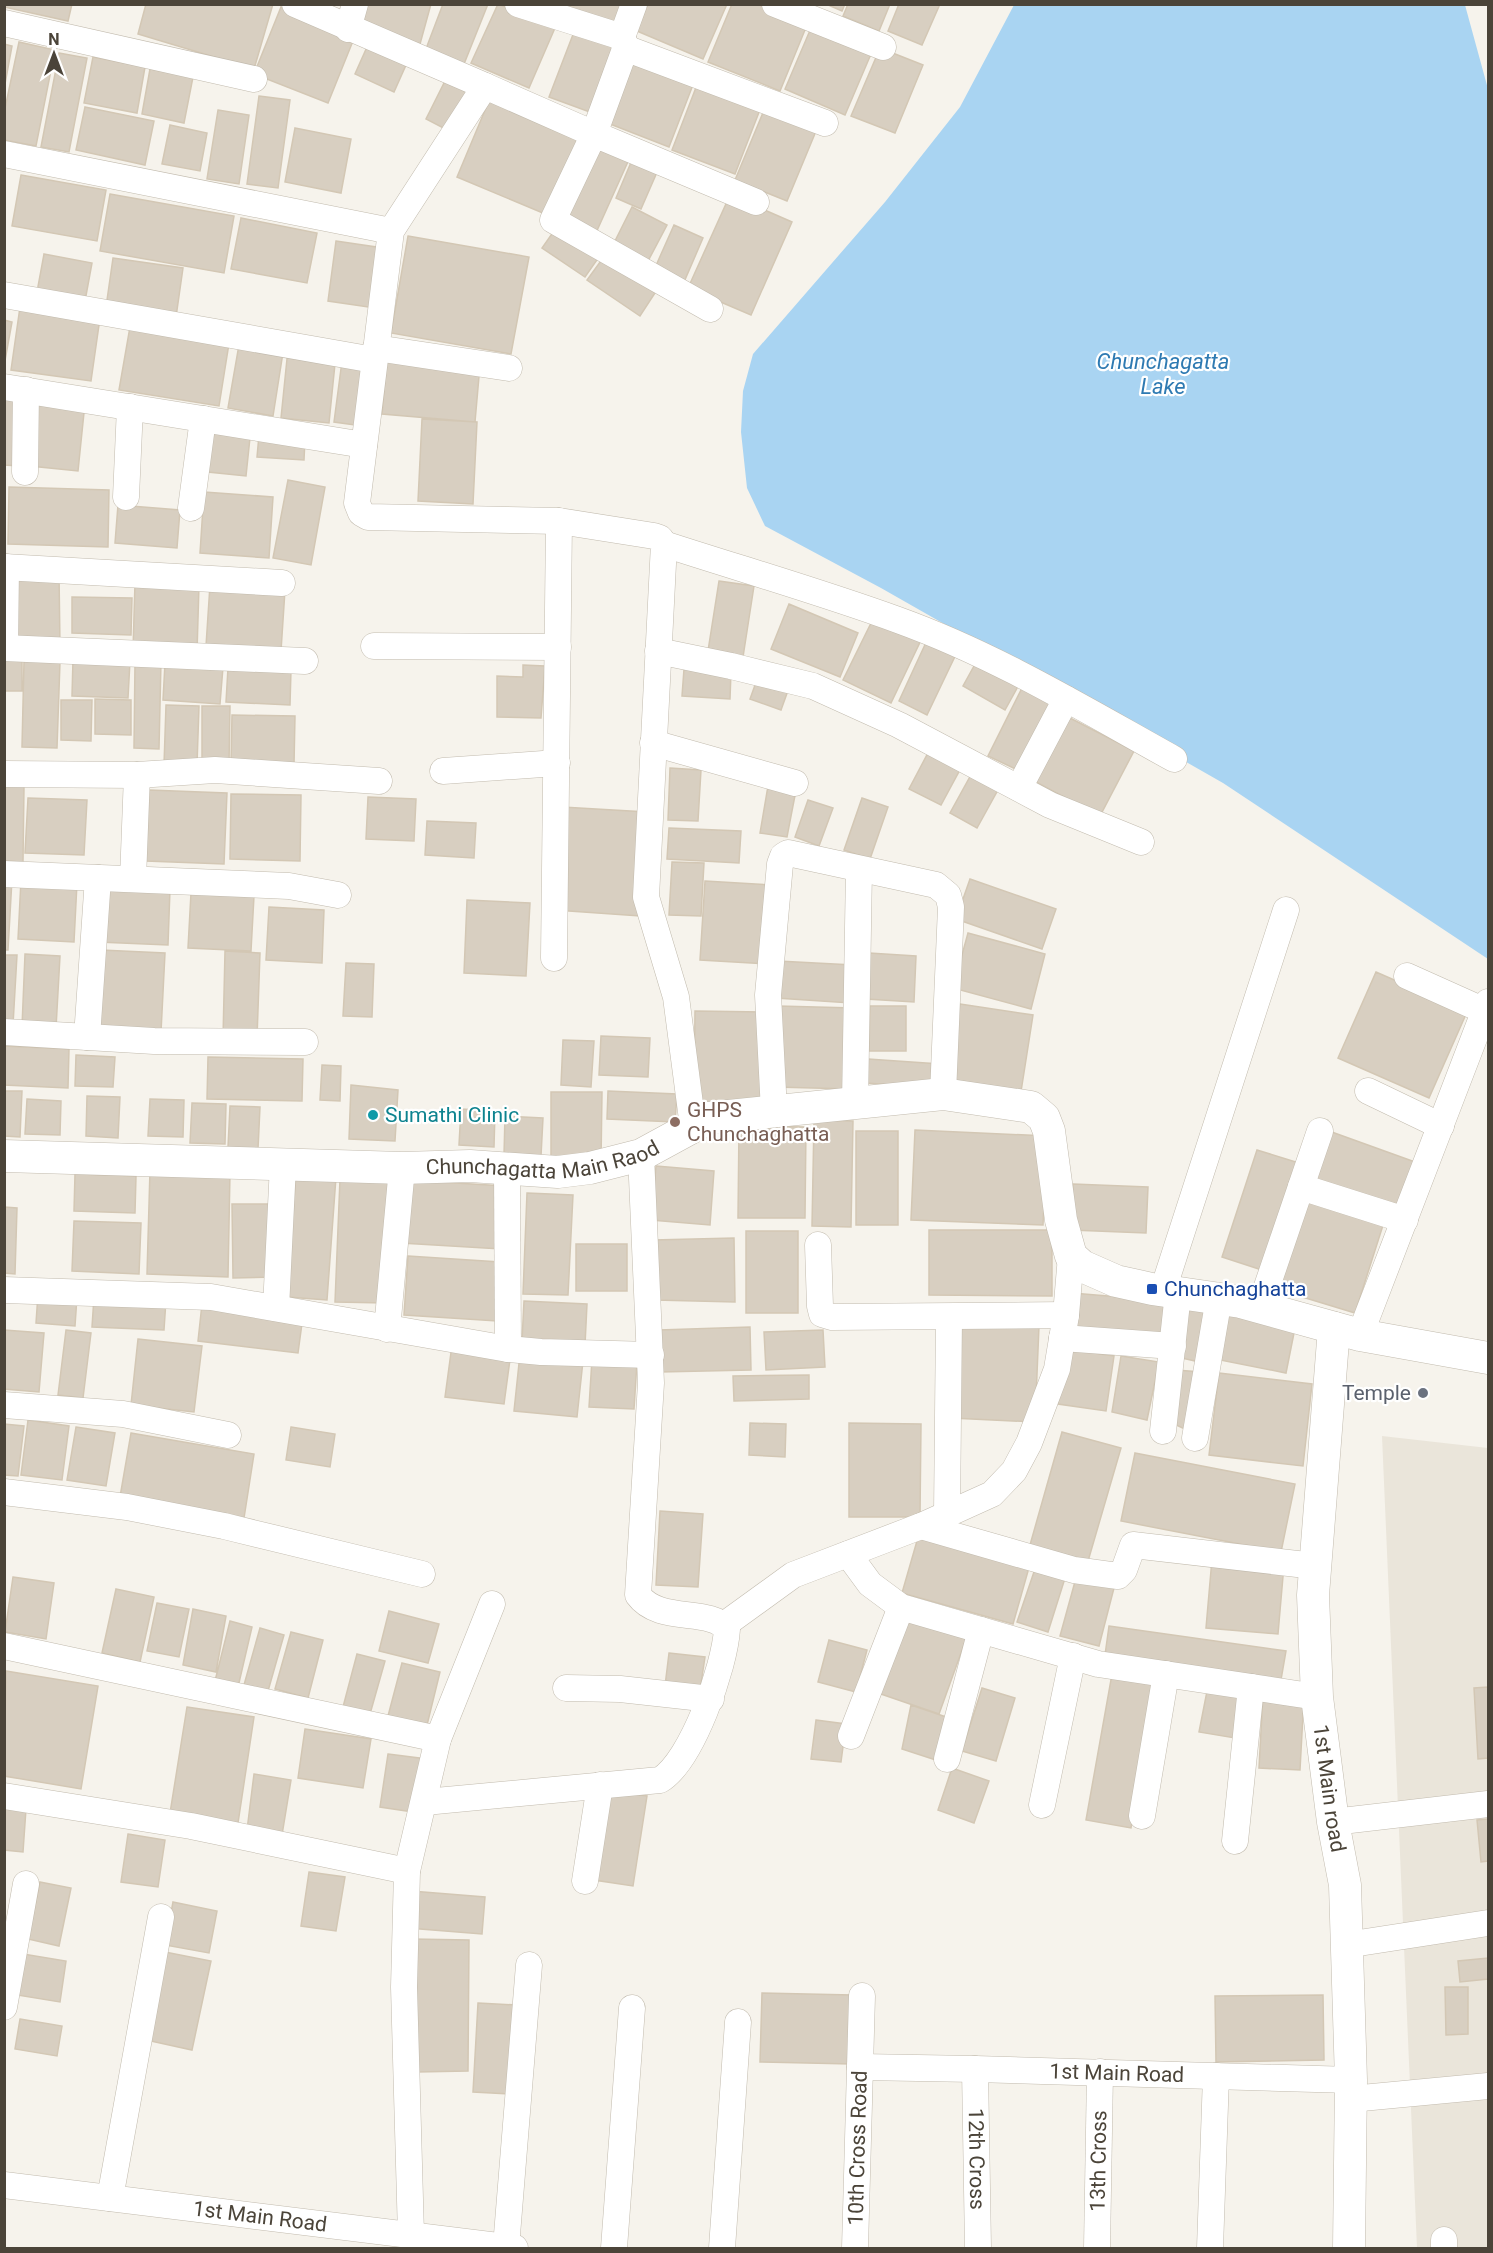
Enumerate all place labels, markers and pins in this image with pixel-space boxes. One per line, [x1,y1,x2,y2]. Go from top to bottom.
place label: GHPS Chunchaghatta [687,1098,829,1146]
place label: Sumathi Clinic [385,1103,519,1127]
marker: Sumathi Clinic [366,1108,380,1122]
marker: GHPS Chunchaghatta [668,1115,682,1129]
place label: Chunchaghatta [1164,1277,1306,1301]
marker: Chunchaghatta [1145,1282,1159,1296]
place label: Temple [1342,1381,1411,1405]
marker: Temple [1416,1386,1430,1400]

